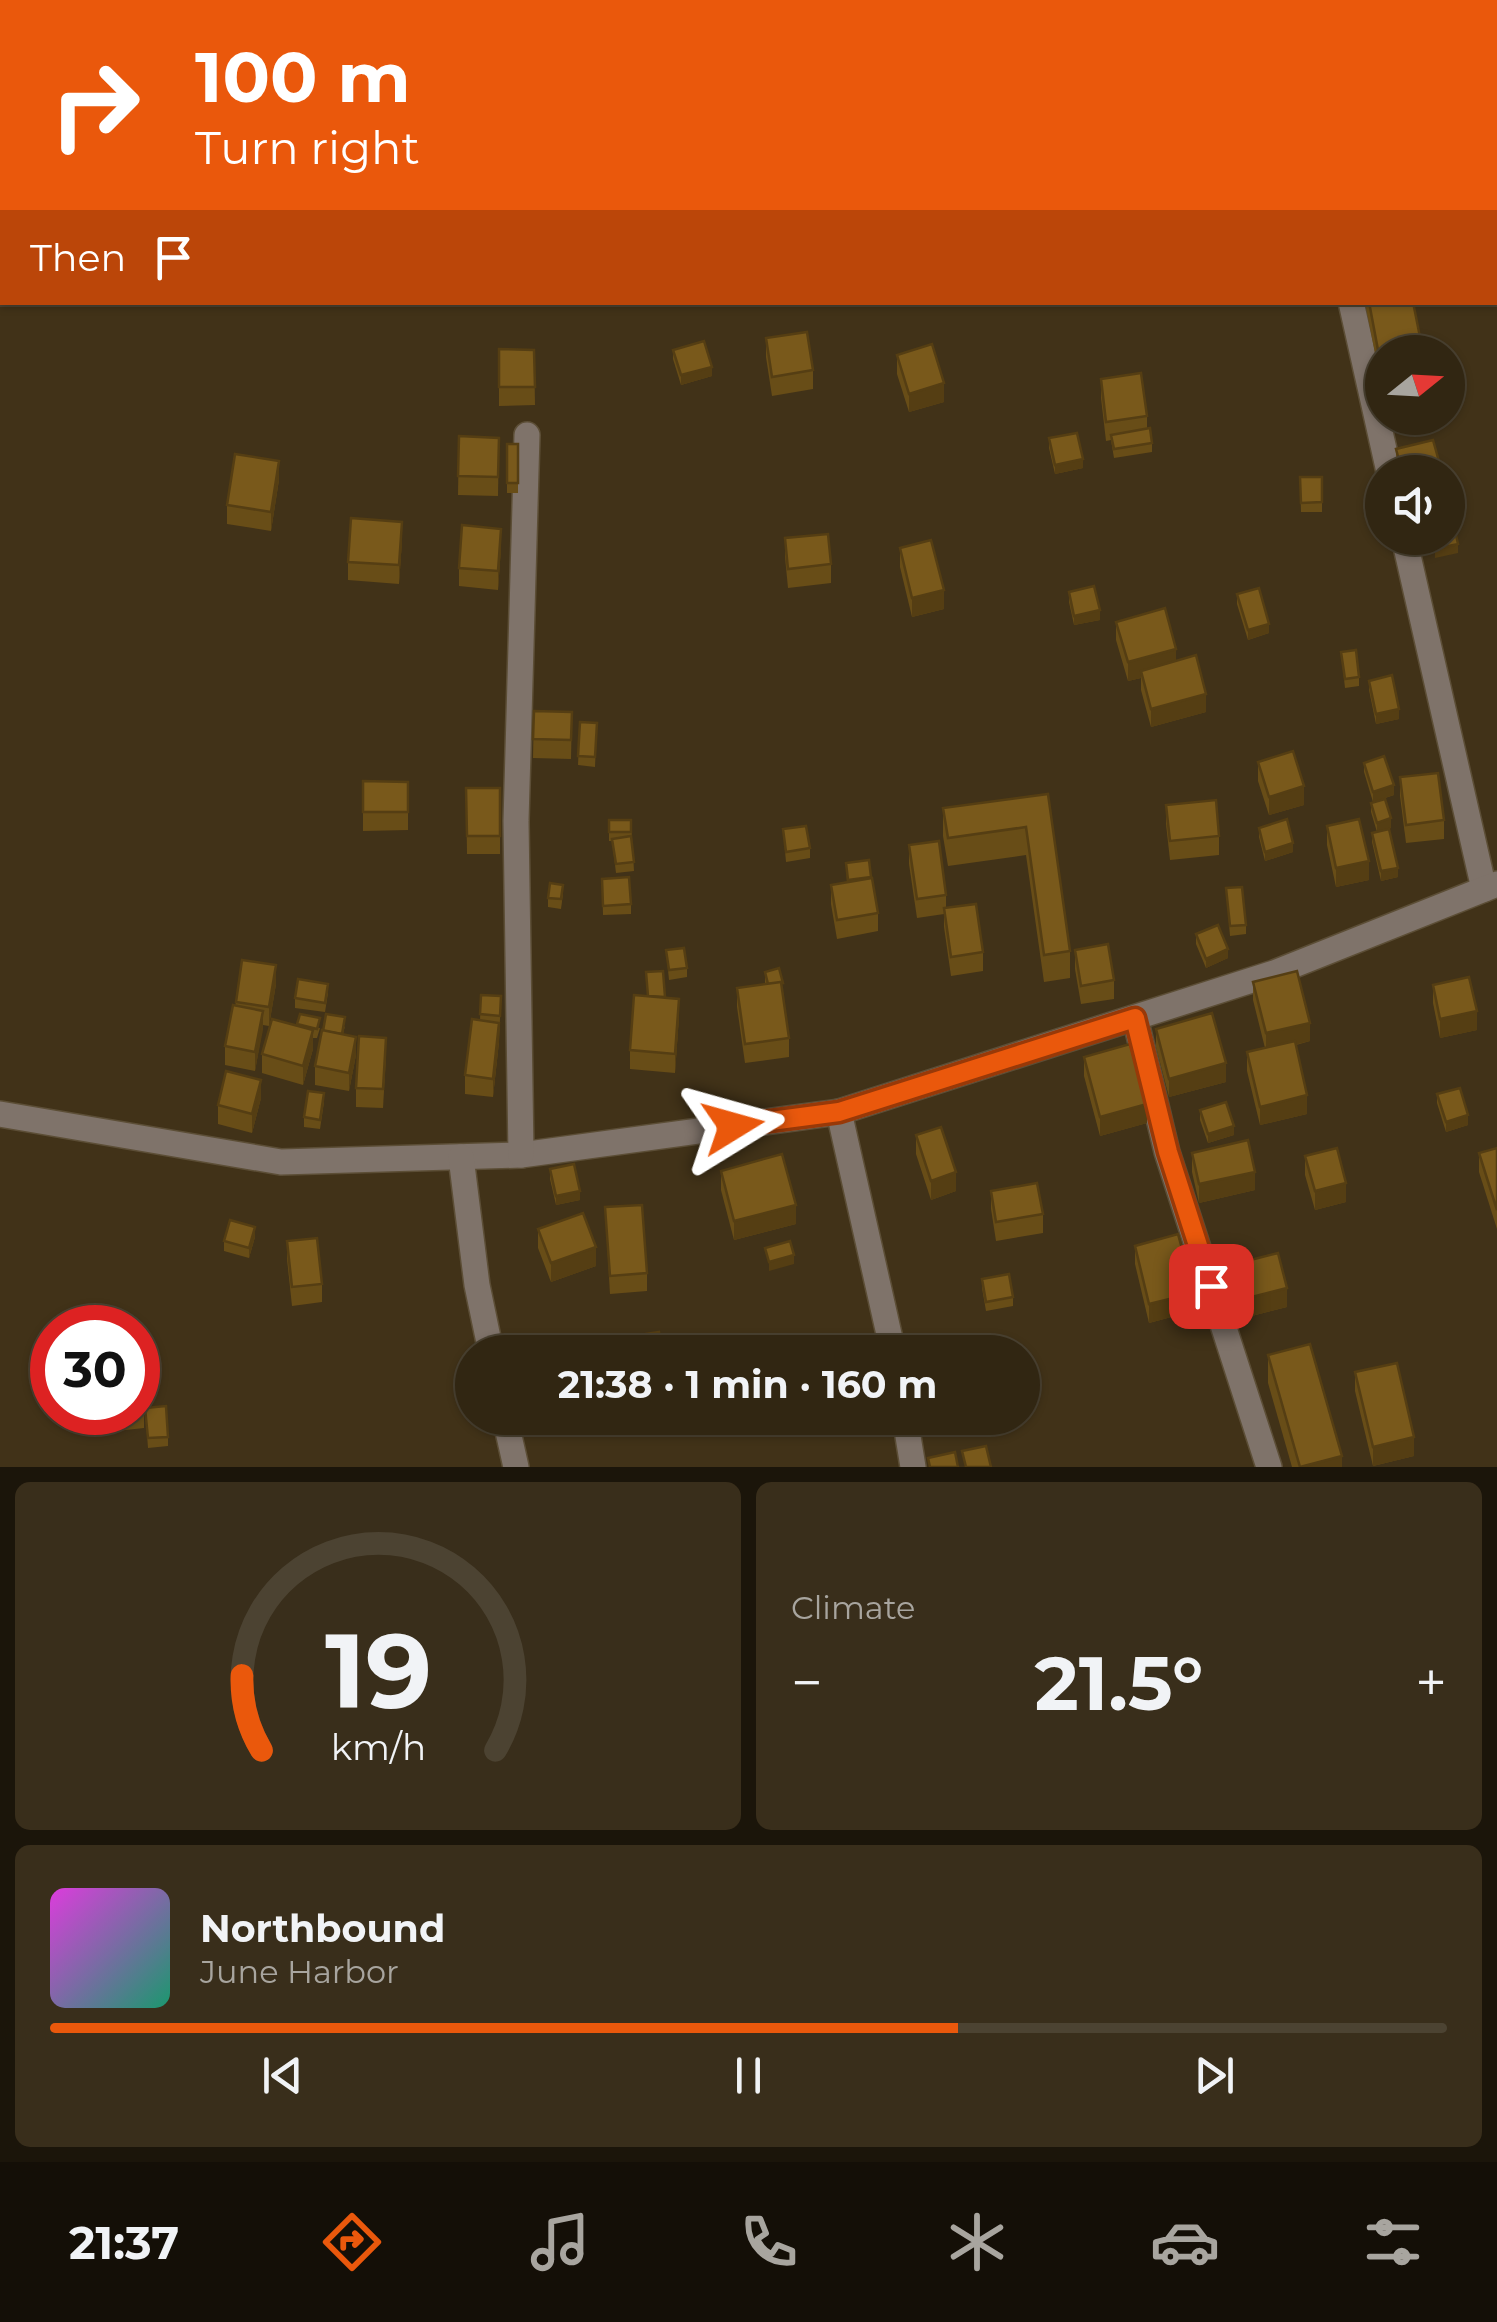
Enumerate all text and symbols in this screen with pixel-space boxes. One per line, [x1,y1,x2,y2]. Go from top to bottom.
text: 100 m [195,34,411,120]
icon: right [30,40,160,170]
text: Turn right [195,120,420,175]
icon: arrive [146,230,201,285]
text: Then [30,234,126,281]
north arrow [1365,335,1465,435]
map controls [1365,335,1465,555]
button: sound [1365,455,1465,555]
position arrow [681,1074,785,1178]
pin [1169,1244,1254,1329]
icon: arrive [1184,1259,1239,1314]
speed limit sign: 30 [30,1305,160,1435]
text: 21:38 · 1 min · 160 m [558,1361,937,1408]
text: Climate [791,1588,915,1627]
text: 19 [324,1607,432,1734]
text: 21.5° [1035,1637,1203,1729]
text: − [791,1649,823,1716]
text: + [1415,1649,1447,1716]
text: km/h [330,1725,426,1769]
text: Northbound [200,1905,445,1952]
text: June Harbor [200,1952,399,1991]
icon: previous [255,2048,310,2103]
icon: pause [721,2048,776,2103]
icon: next [1187,2048,1242,2103]
icon: directions [317,2207,387,2277]
icon: music [525,2207,595,2277]
icon: phone [734,2207,804,2277]
icon: climate [942,2207,1012,2277]
icon: car [1150,2207,1220,2277]
icon: filters [1358,2207,1428,2277]
text: 21:37 [69,2215,179,2270]

